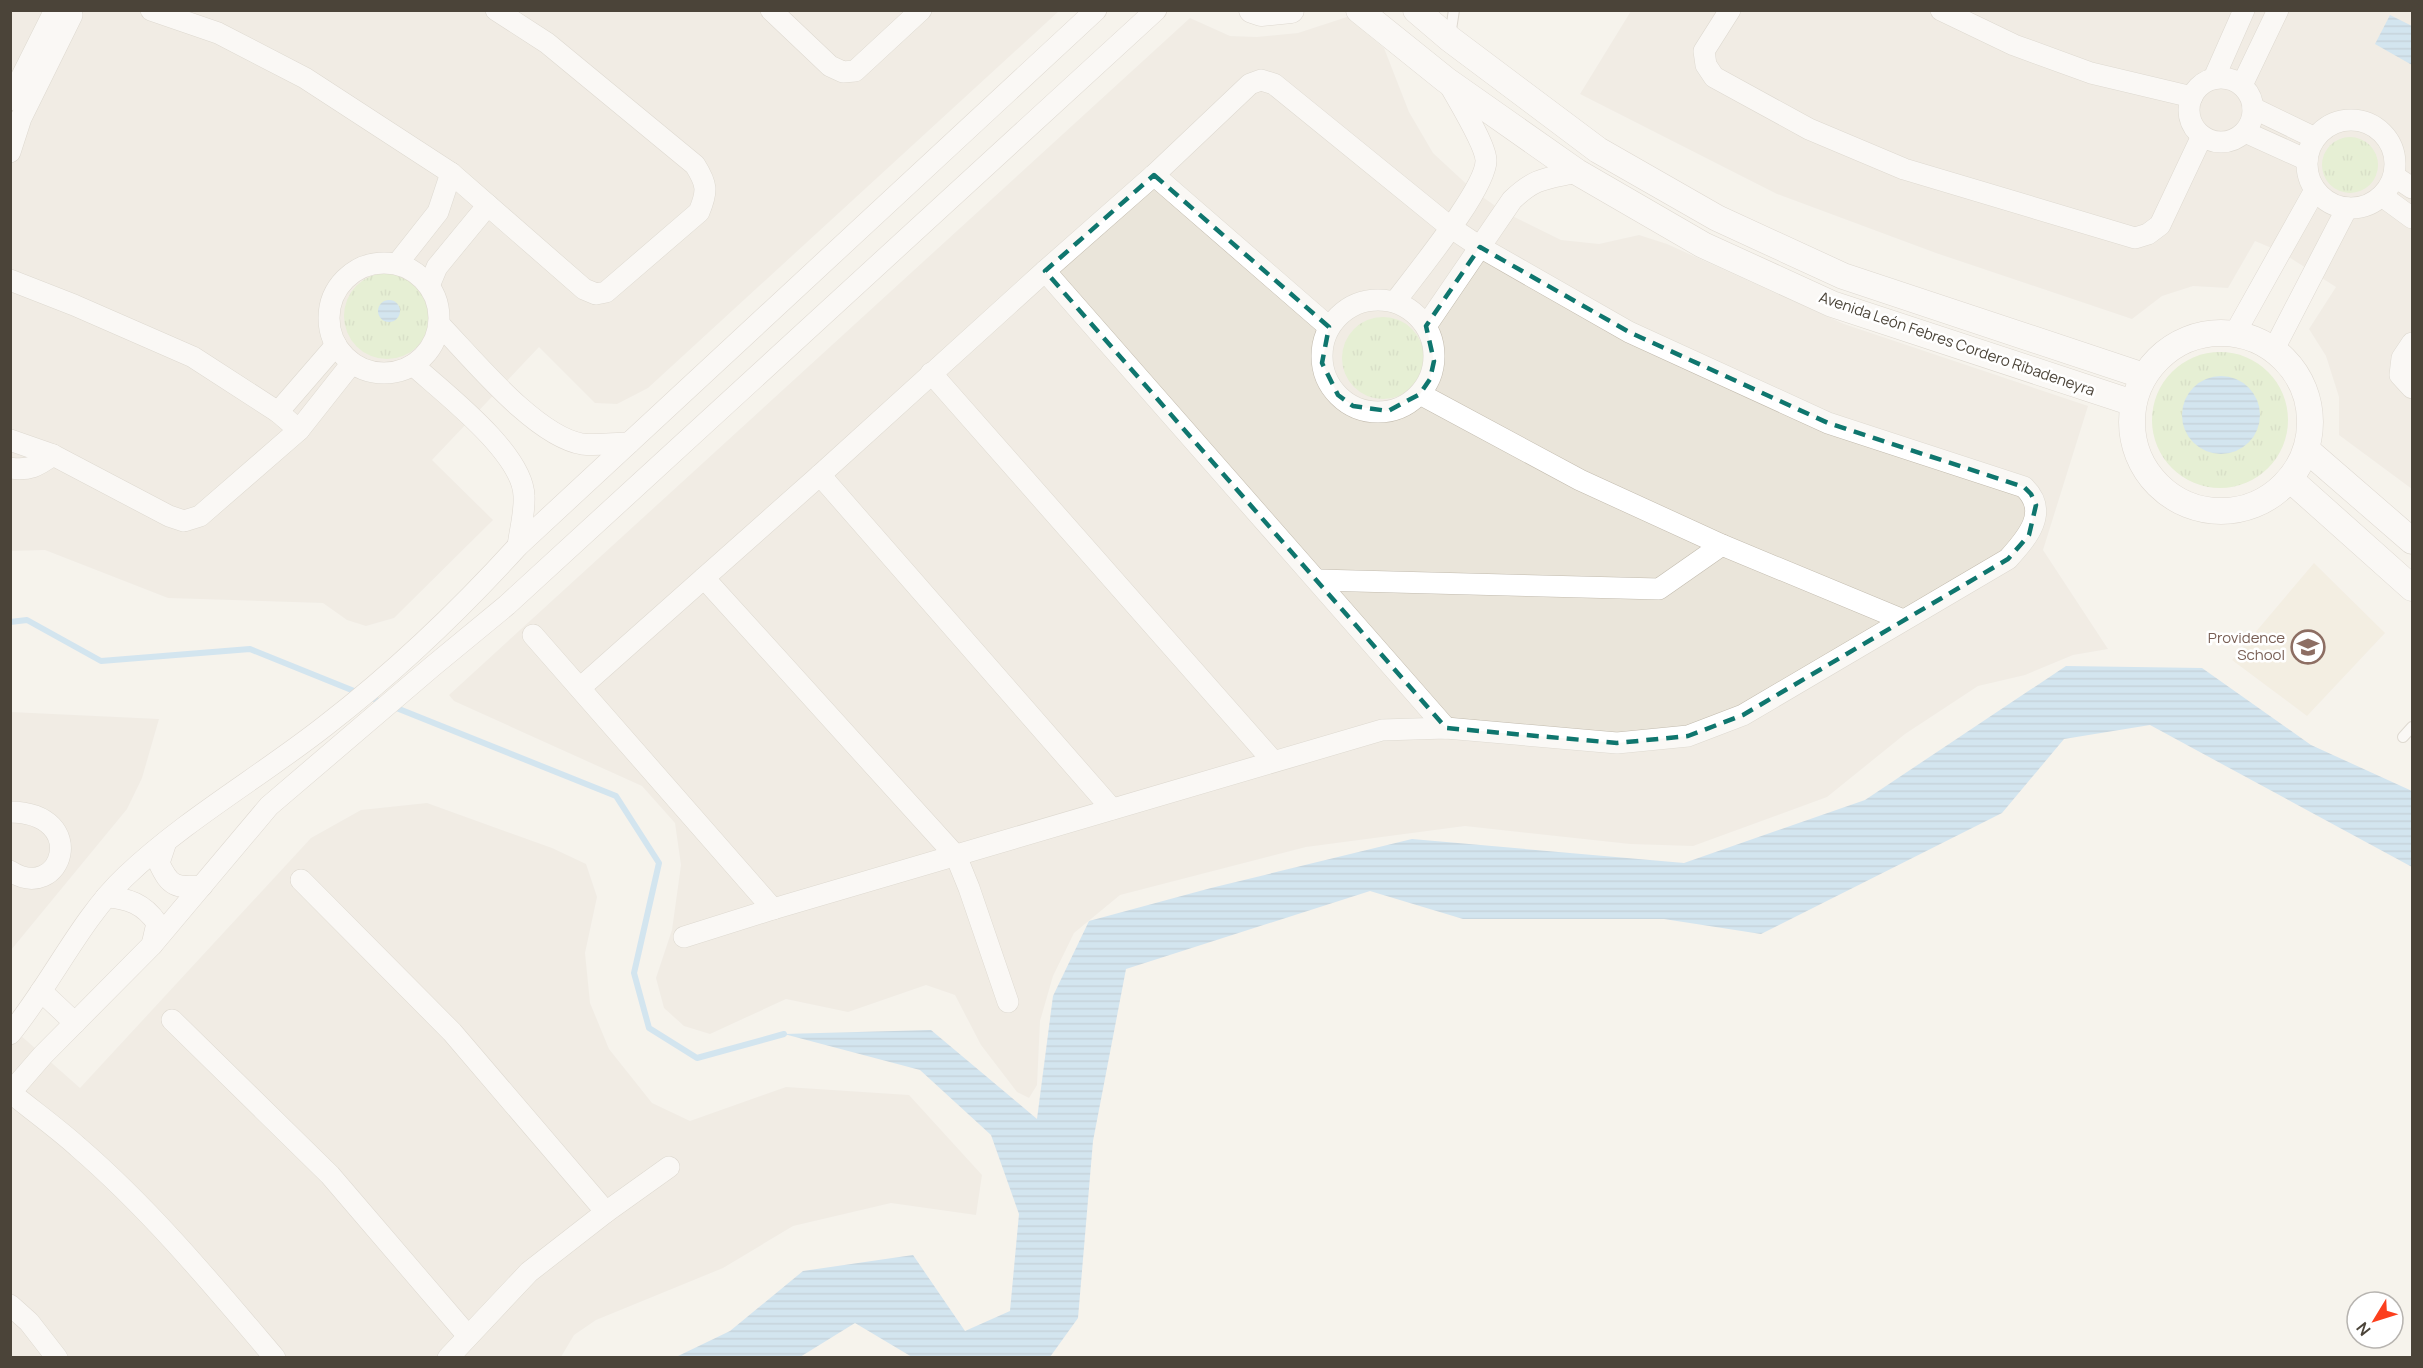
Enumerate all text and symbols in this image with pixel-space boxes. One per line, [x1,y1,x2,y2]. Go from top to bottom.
street label: Avenida León Febres Cordero Ribadeneyra [1816,286,2098,401]
place label: Providence School [2208,627,2285,665]
school or university icon: Providence School [2290,629,2326,665]
north arrow [2345,1290,2405,1350]
text: N [2351,1318,2375,1341]

